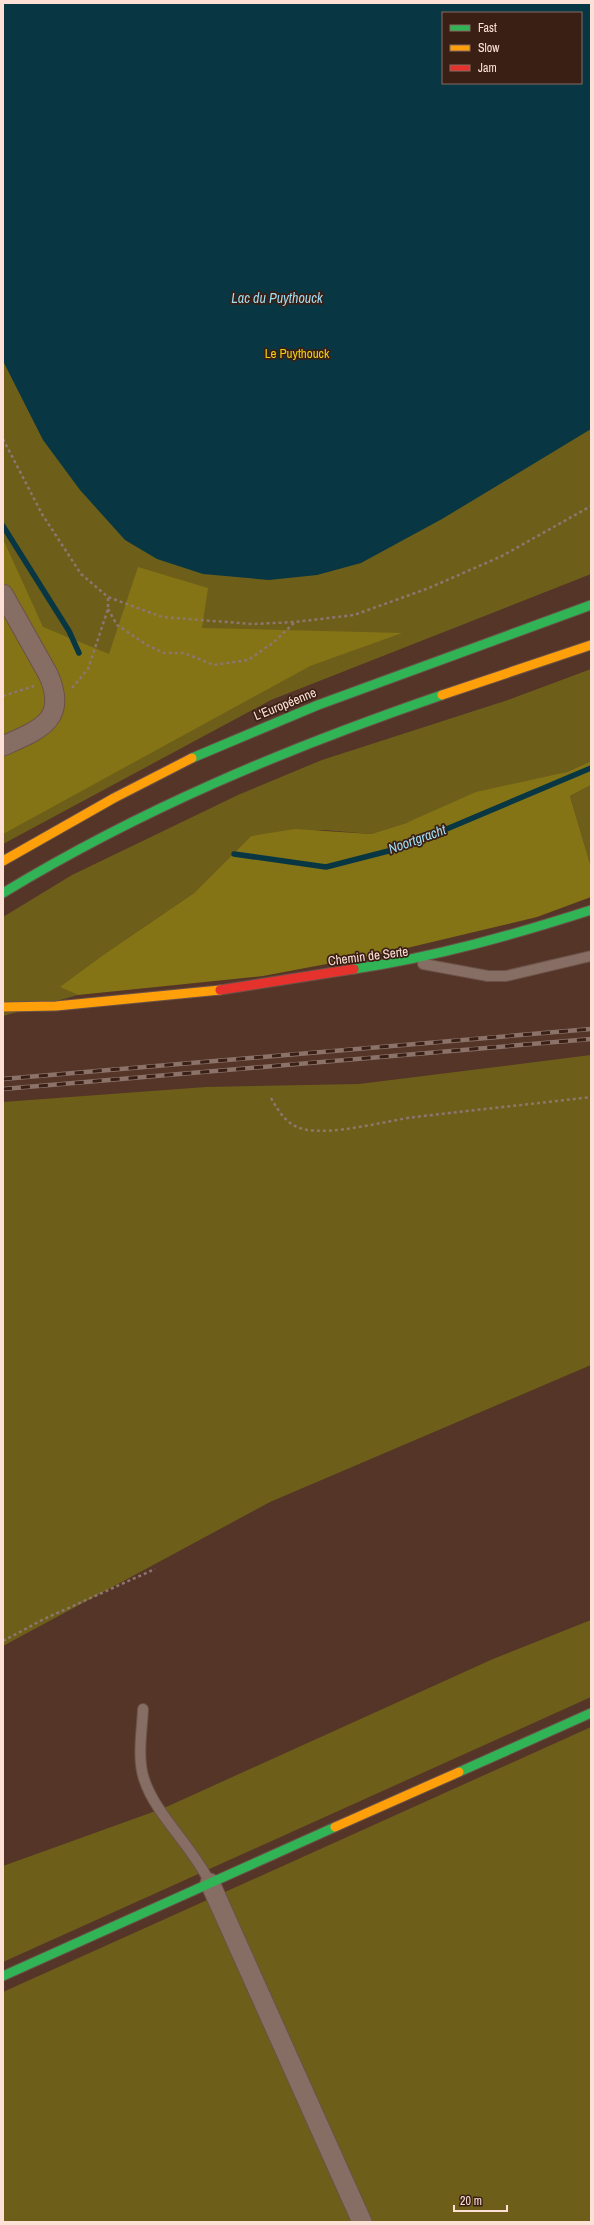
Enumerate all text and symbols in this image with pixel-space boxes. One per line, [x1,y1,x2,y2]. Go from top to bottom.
legend [442,12,582,84]
text: Fast [478,20,497,36]
text: Slow [478,40,500,56]
text: Jam [478,60,497,76]
water label: Lac du Puythouck [231,289,324,307]
park label: Le Puythouck [265,345,330,362]
street label: L'Européenne [251,684,319,724]
water label: Noortgracht [386,820,449,858]
street label: Chemin de Serte [327,943,409,969]
scale bar [454,2187,507,2213]
text: 20 m [460,2193,482,2209]

